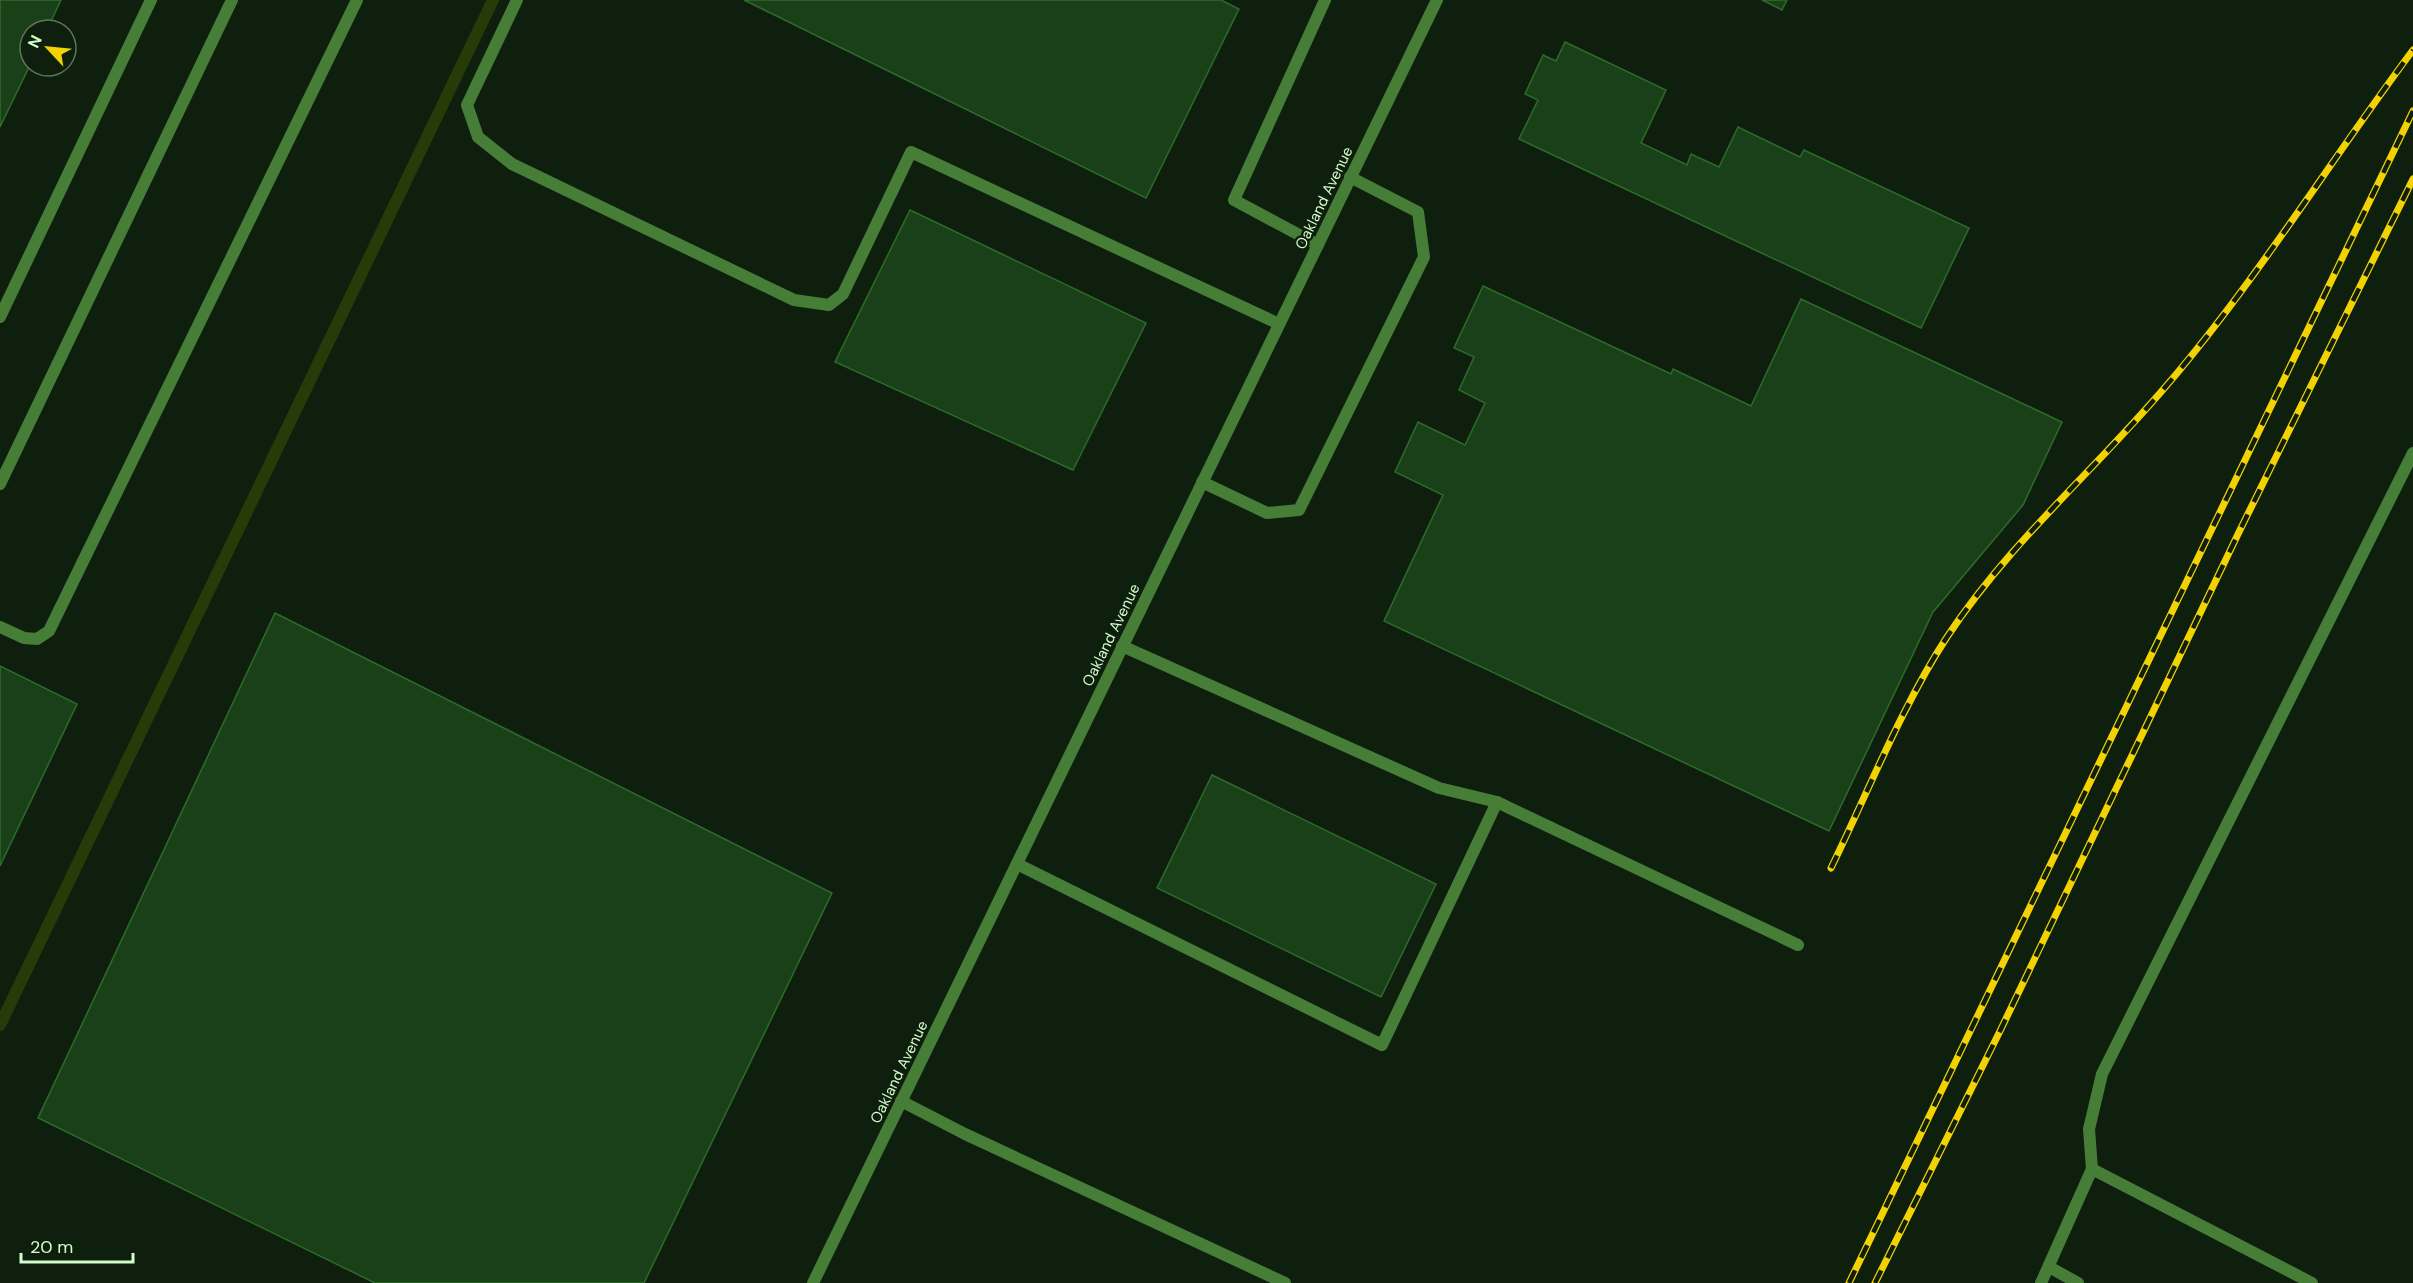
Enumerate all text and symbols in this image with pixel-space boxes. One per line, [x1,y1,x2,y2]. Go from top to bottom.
north arrow [18,18,78,78]
text: N [23,32,47,51]
street label: Oakland Avenue [1291,143,1357,253]
street label: Oakland Avenue [1078,580,1144,690]
street label: Oakland Avenue [866,1017,932,1127]
scale bar [21,1226,134,1264]
text: 20 m [30,1235,73,1259]

